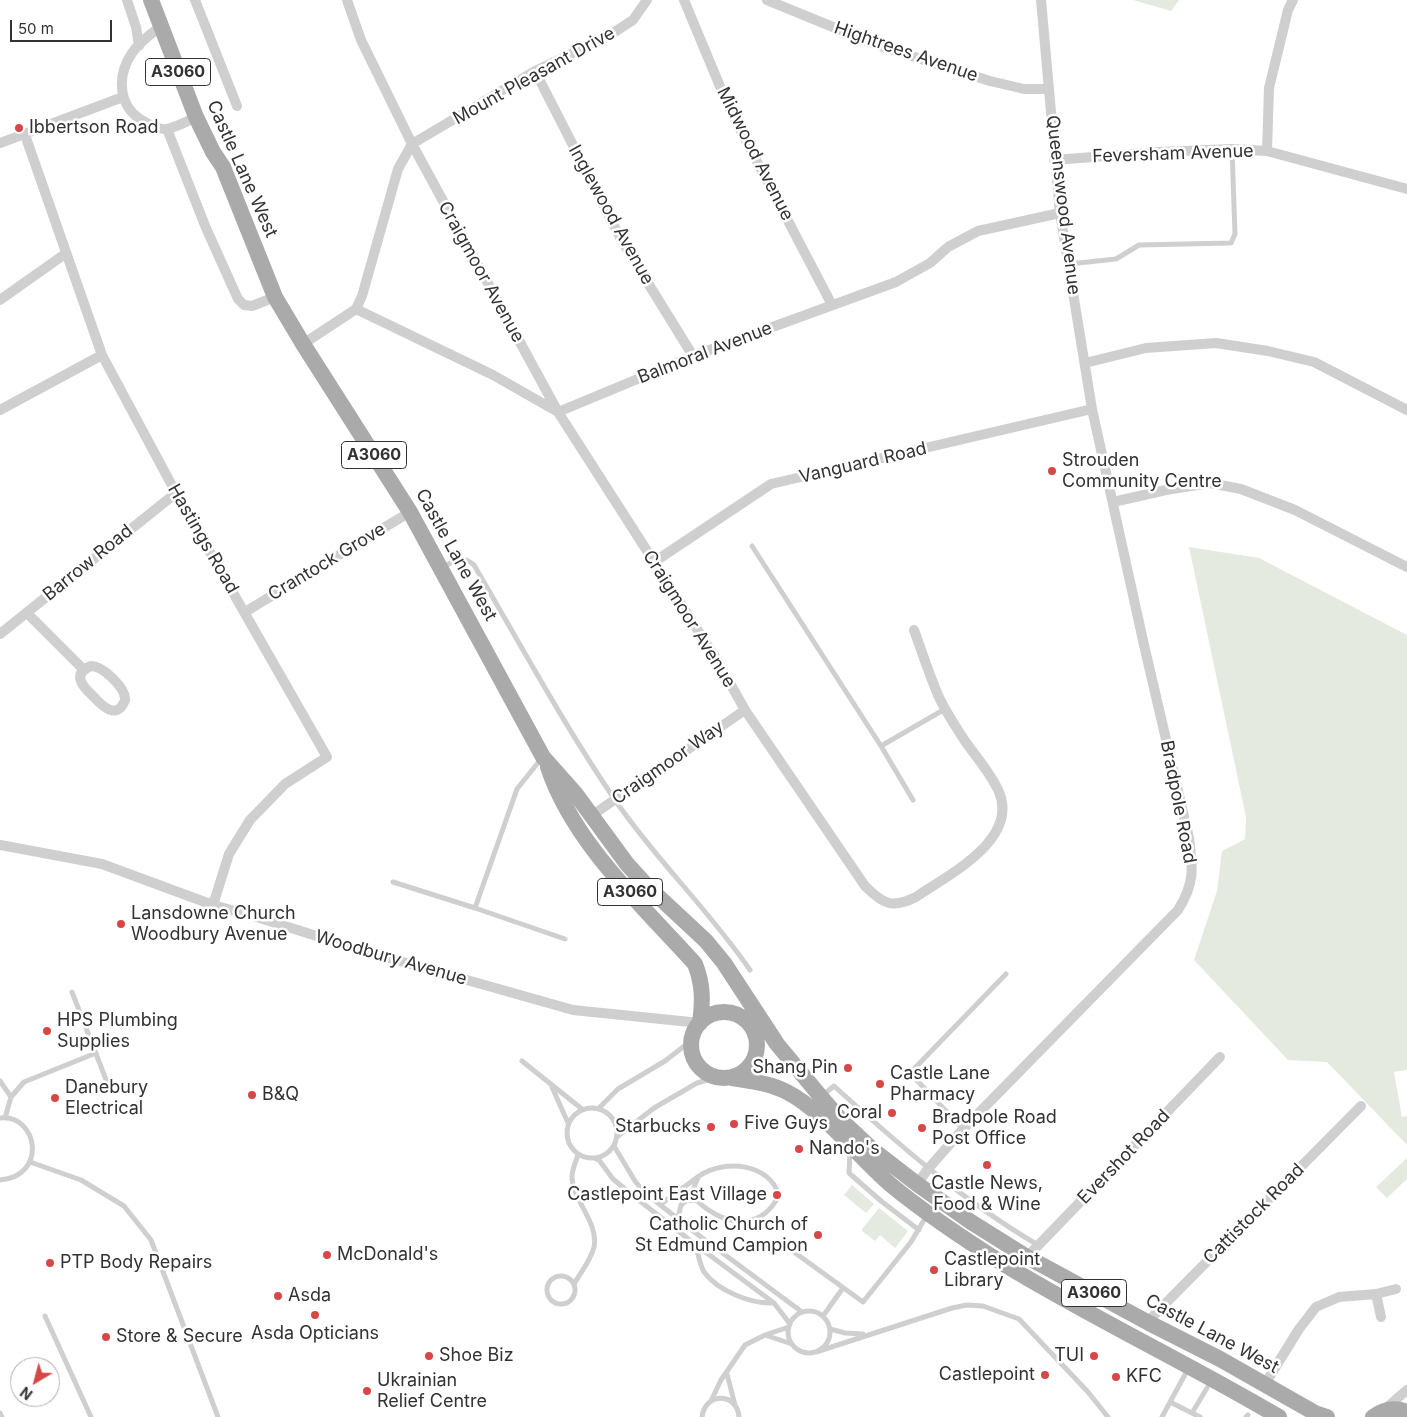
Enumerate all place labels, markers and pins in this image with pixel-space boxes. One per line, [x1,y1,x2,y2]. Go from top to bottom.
place label: Ibbertson Road [29,117,159,139]
marker: Ibbertson Road [13,122,25,134]
place label: Strouden Community Centre [1062,450,1222,492]
marker: Strouden Community Centre [1046,465,1058,477]
place label: Lansdowne Church Woodbury Avenue [131,903,296,946]
marker: Lansdowne Church Woodbury Avenue [115,918,127,930]
place label: HPS Plumbing Supplies [57,1010,178,1052]
marker: HPS Plumbing Supplies [41,1025,53,1037]
place label: Shang Pin [752,1057,838,1079]
marker: Shang Pin [842,1062,854,1074]
place label: Castle Lane Pharmacy [890,1063,990,1106]
place label: Danebury Electrical [65,1077,148,1120]
marker: Castle Lane Pharmacy [874,1078,886,1090]
place label: B&Q [262,1084,299,1106]
marker: B&Q [246,1089,258,1101]
marker: Danebury Electrical [49,1092,61,1104]
place label: Coral [837,1102,882,1124]
marker: Coral [886,1107,898,1119]
place label: Bradpole Road Post Office [932,1107,1057,1150]
place label: Five Guys [744,1113,828,1135]
place label: Starbucks [615,1116,701,1138]
marker: Five Guys [728,1118,740,1130]
marker: Starbucks [705,1121,717,1133]
marker: Bradpole Road Post Office [916,1122,928,1134]
place label: Nando's [809,1138,880,1160]
marker: Nando's [793,1143,805,1155]
marker: Castle News, Food & Wine [981,1159,993,1171]
place label: Castle News, Food & Wine [931,1173,1043,1216]
place label: Castlepoint East Village [567,1184,767,1206]
marker: Castlepoint East Village [771,1189,783,1201]
place label: Catholic Church of St Edmund Campion [635,1214,808,1256]
marker: Catholic Church of St Edmund Campion [812,1229,824,1241]
place label: McDonald's [337,1244,438,1266]
marker: McDonald's [321,1249,333,1261]
place label: Castlepoint Library [944,1249,1040,1292]
place label: PTP Body Repairs [60,1252,212,1274]
marker: PTP Body Repairs [44,1257,56,1269]
marker: Castlepoint Library [928,1264,940,1276]
place label: Asda [288,1285,331,1307]
marker: Asda [272,1290,284,1302]
marker: Asda Opticians [309,1309,321,1321]
place label: Asda Opticians [251,1323,379,1345]
place label: Store & Secure [116,1326,243,1348]
marker: Store & Secure [100,1331,112,1343]
place label: Shoe Biz [439,1345,514,1367]
place label: TUI [1054,1345,1084,1367]
marker: Shoe Biz [423,1350,435,1362]
marker: TUI [1088,1350,1100,1362]
place label: Castlepoint [939,1364,1035,1386]
place label: KFC [1126,1366,1162,1388]
marker: Castlepoint [1039,1369,1051,1381]
place label: Ukrainian Relief Centre [377,1370,487,1412]
marker: KFC [1110,1371,1122,1383]
marker: Ukrainian Relief Centre [361,1385,373,1397]

